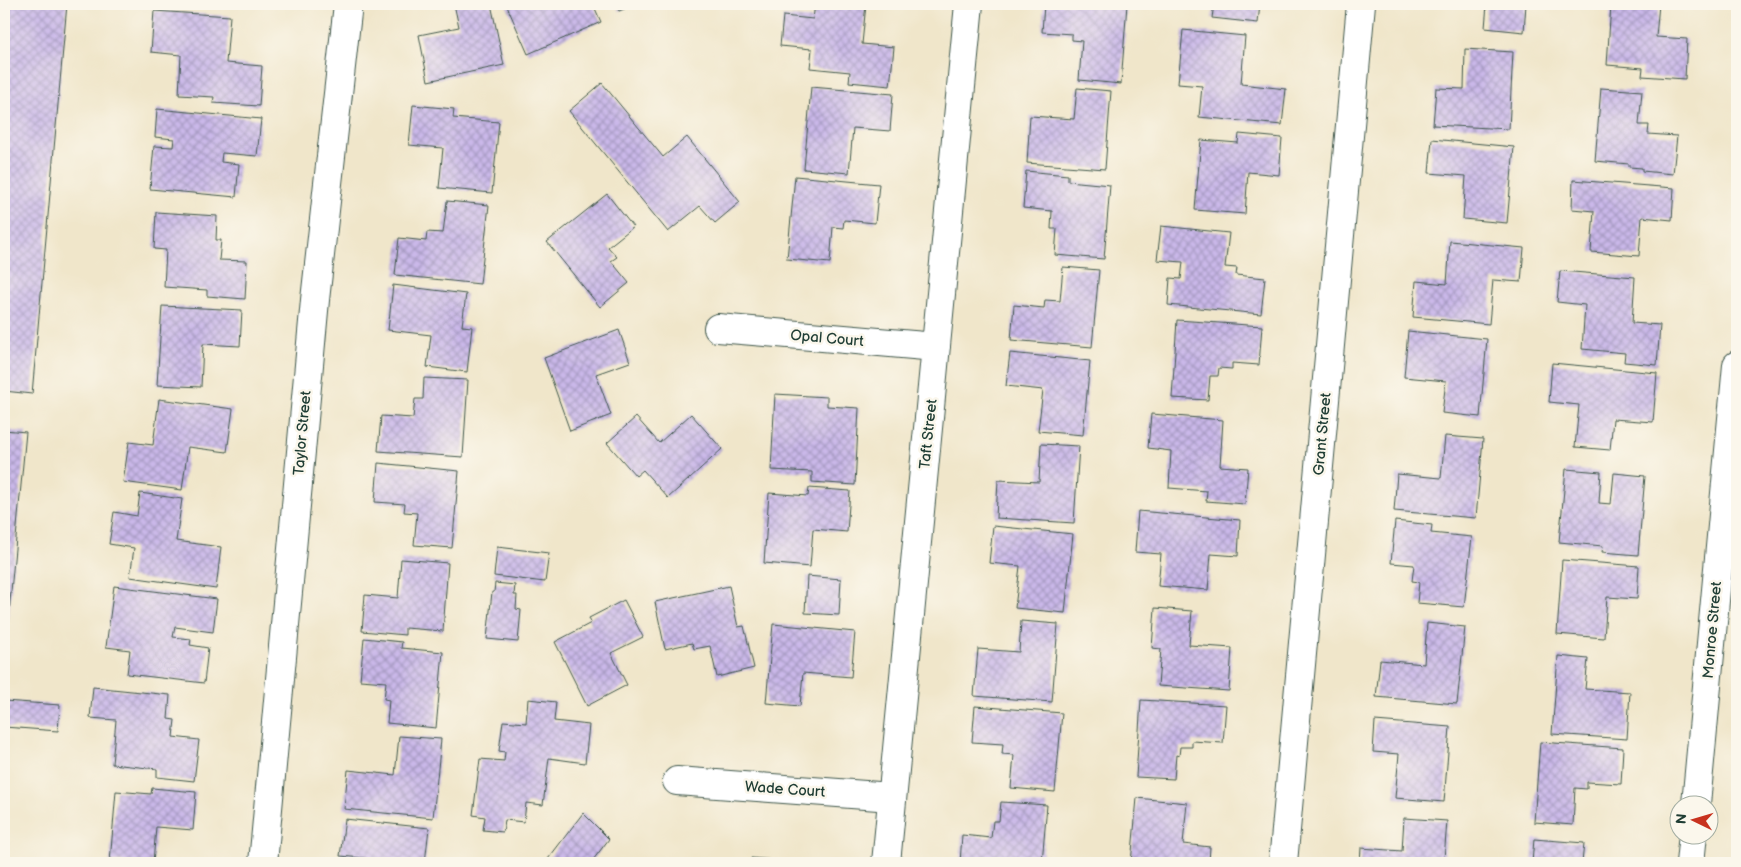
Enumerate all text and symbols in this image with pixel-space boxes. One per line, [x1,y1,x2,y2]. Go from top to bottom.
street label: Opal Court [789,326,865,351]
street label: Taylor Street [289,390,316,476]
street label: Grant Street [1309,392,1336,476]
street label: Taft Street [915,398,942,470]
street label: Monroe Street [1699,580,1726,679]
street label: Wade Court [744,777,826,802]
north arrow [1668,794,1718,844]
text: N [1673,813,1690,825]

